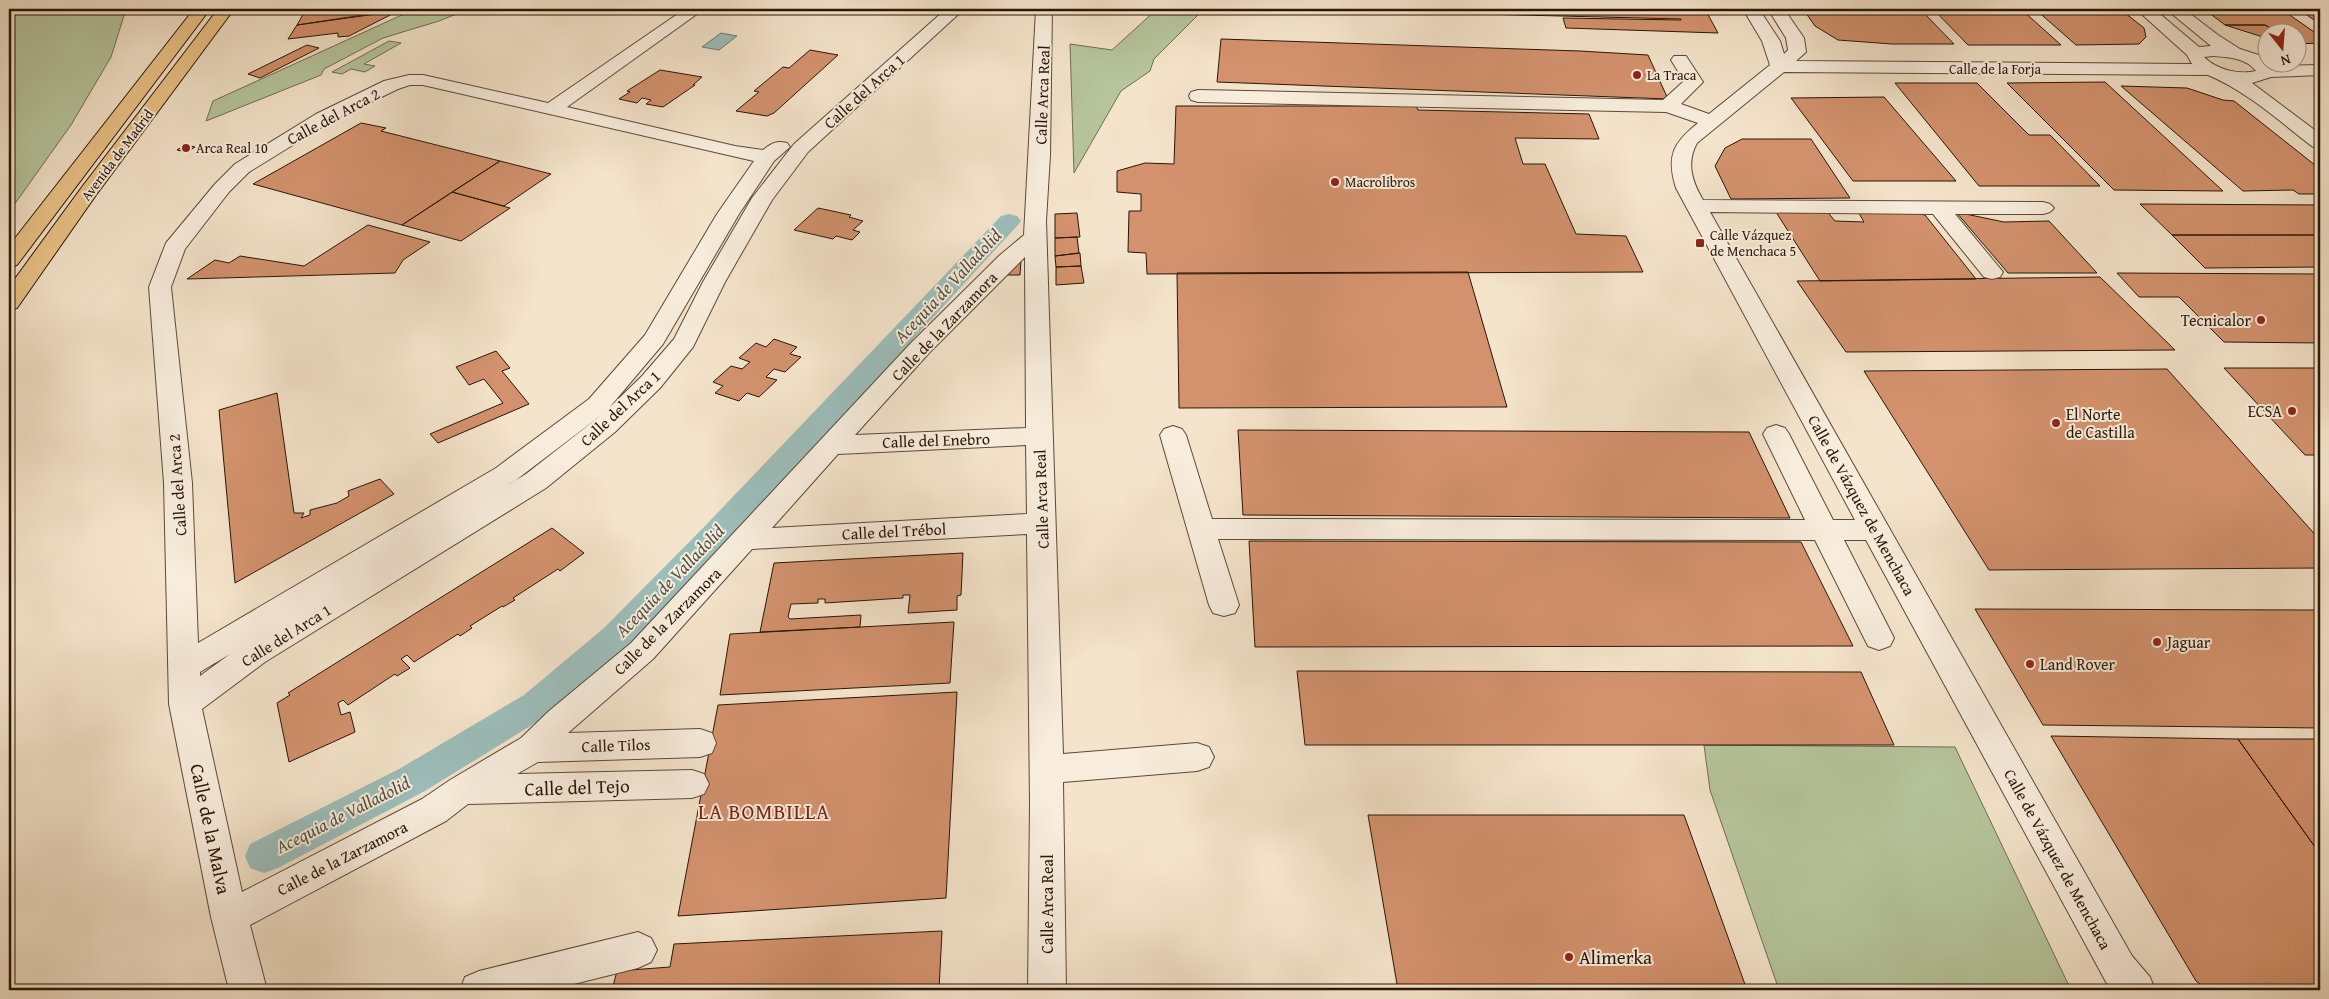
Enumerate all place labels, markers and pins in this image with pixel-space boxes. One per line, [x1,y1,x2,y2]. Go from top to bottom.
place label: La Traca [1647,65,1697,85]
marker: La Traca [1631,69,1643,81]
place label: Arca Real 10 [196,138,268,158]
marker: Arca Real 10 [180,142,192,154]
place label: Macrolibros [1345,172,1415,192]
marker: Macrolibros [1329,176,1341,188]
place label: Calle Vázquez de Menchaca 5 [1710,225,1796,261]
marker: Calle Vázquez de Menchaca 5 [1694,237,1706,249]
place label: Tecnicalor [2181,308,2251,332]
marker: Tecnicalor [2255,314,2267,326]
place label: ECSA [2248,399,2282,423]
place label: El Norte de Castilla [2066,402,2135,444]
marker: ECSA [2286,405,2298,417]
marker: El Norte de Castilla [2050,417,2062,429]
place label: Jaguar [2165,630,2211,654]
marker: Jaguar [2151,636,2163,648]
place label: Land Rover [2040,652,2116,676]
marker: Land Rover [2024,658,2036,670]
place label: Alimerka [1579,943,1652,971]
marker: Alimerka [1563,951,1575,963]

